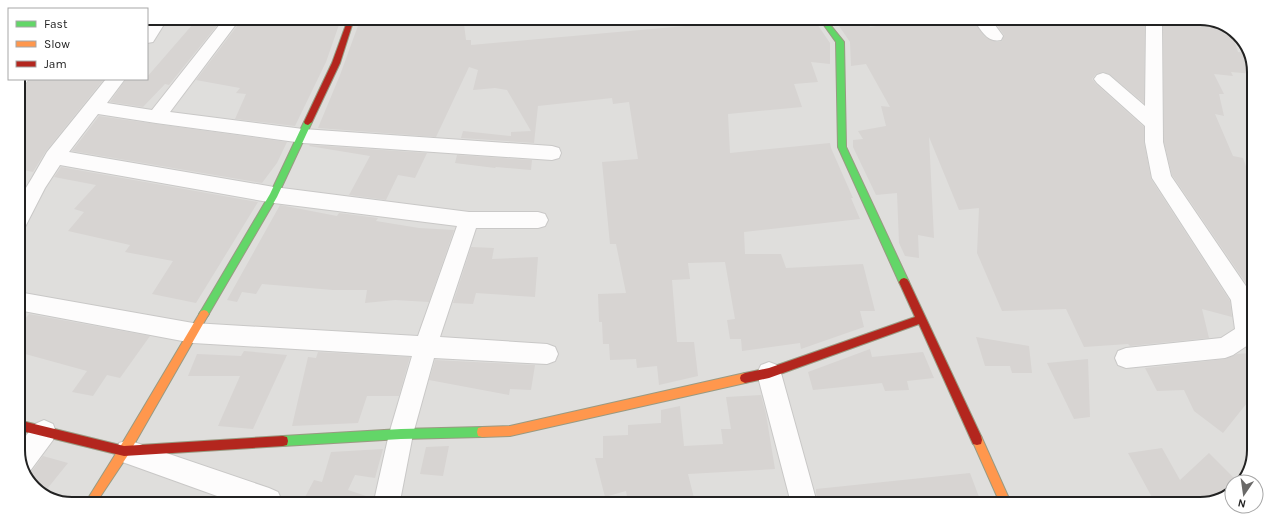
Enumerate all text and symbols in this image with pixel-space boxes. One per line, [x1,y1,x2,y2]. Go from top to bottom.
legend [8,8,148,80]
text: Fast [44,17,68,31]
text: Slow [44,37,70,51]
text: Jam [44,57,67,71]
north arrow [1224,474,1264,514]
text: N [1237,496,1247,510]

